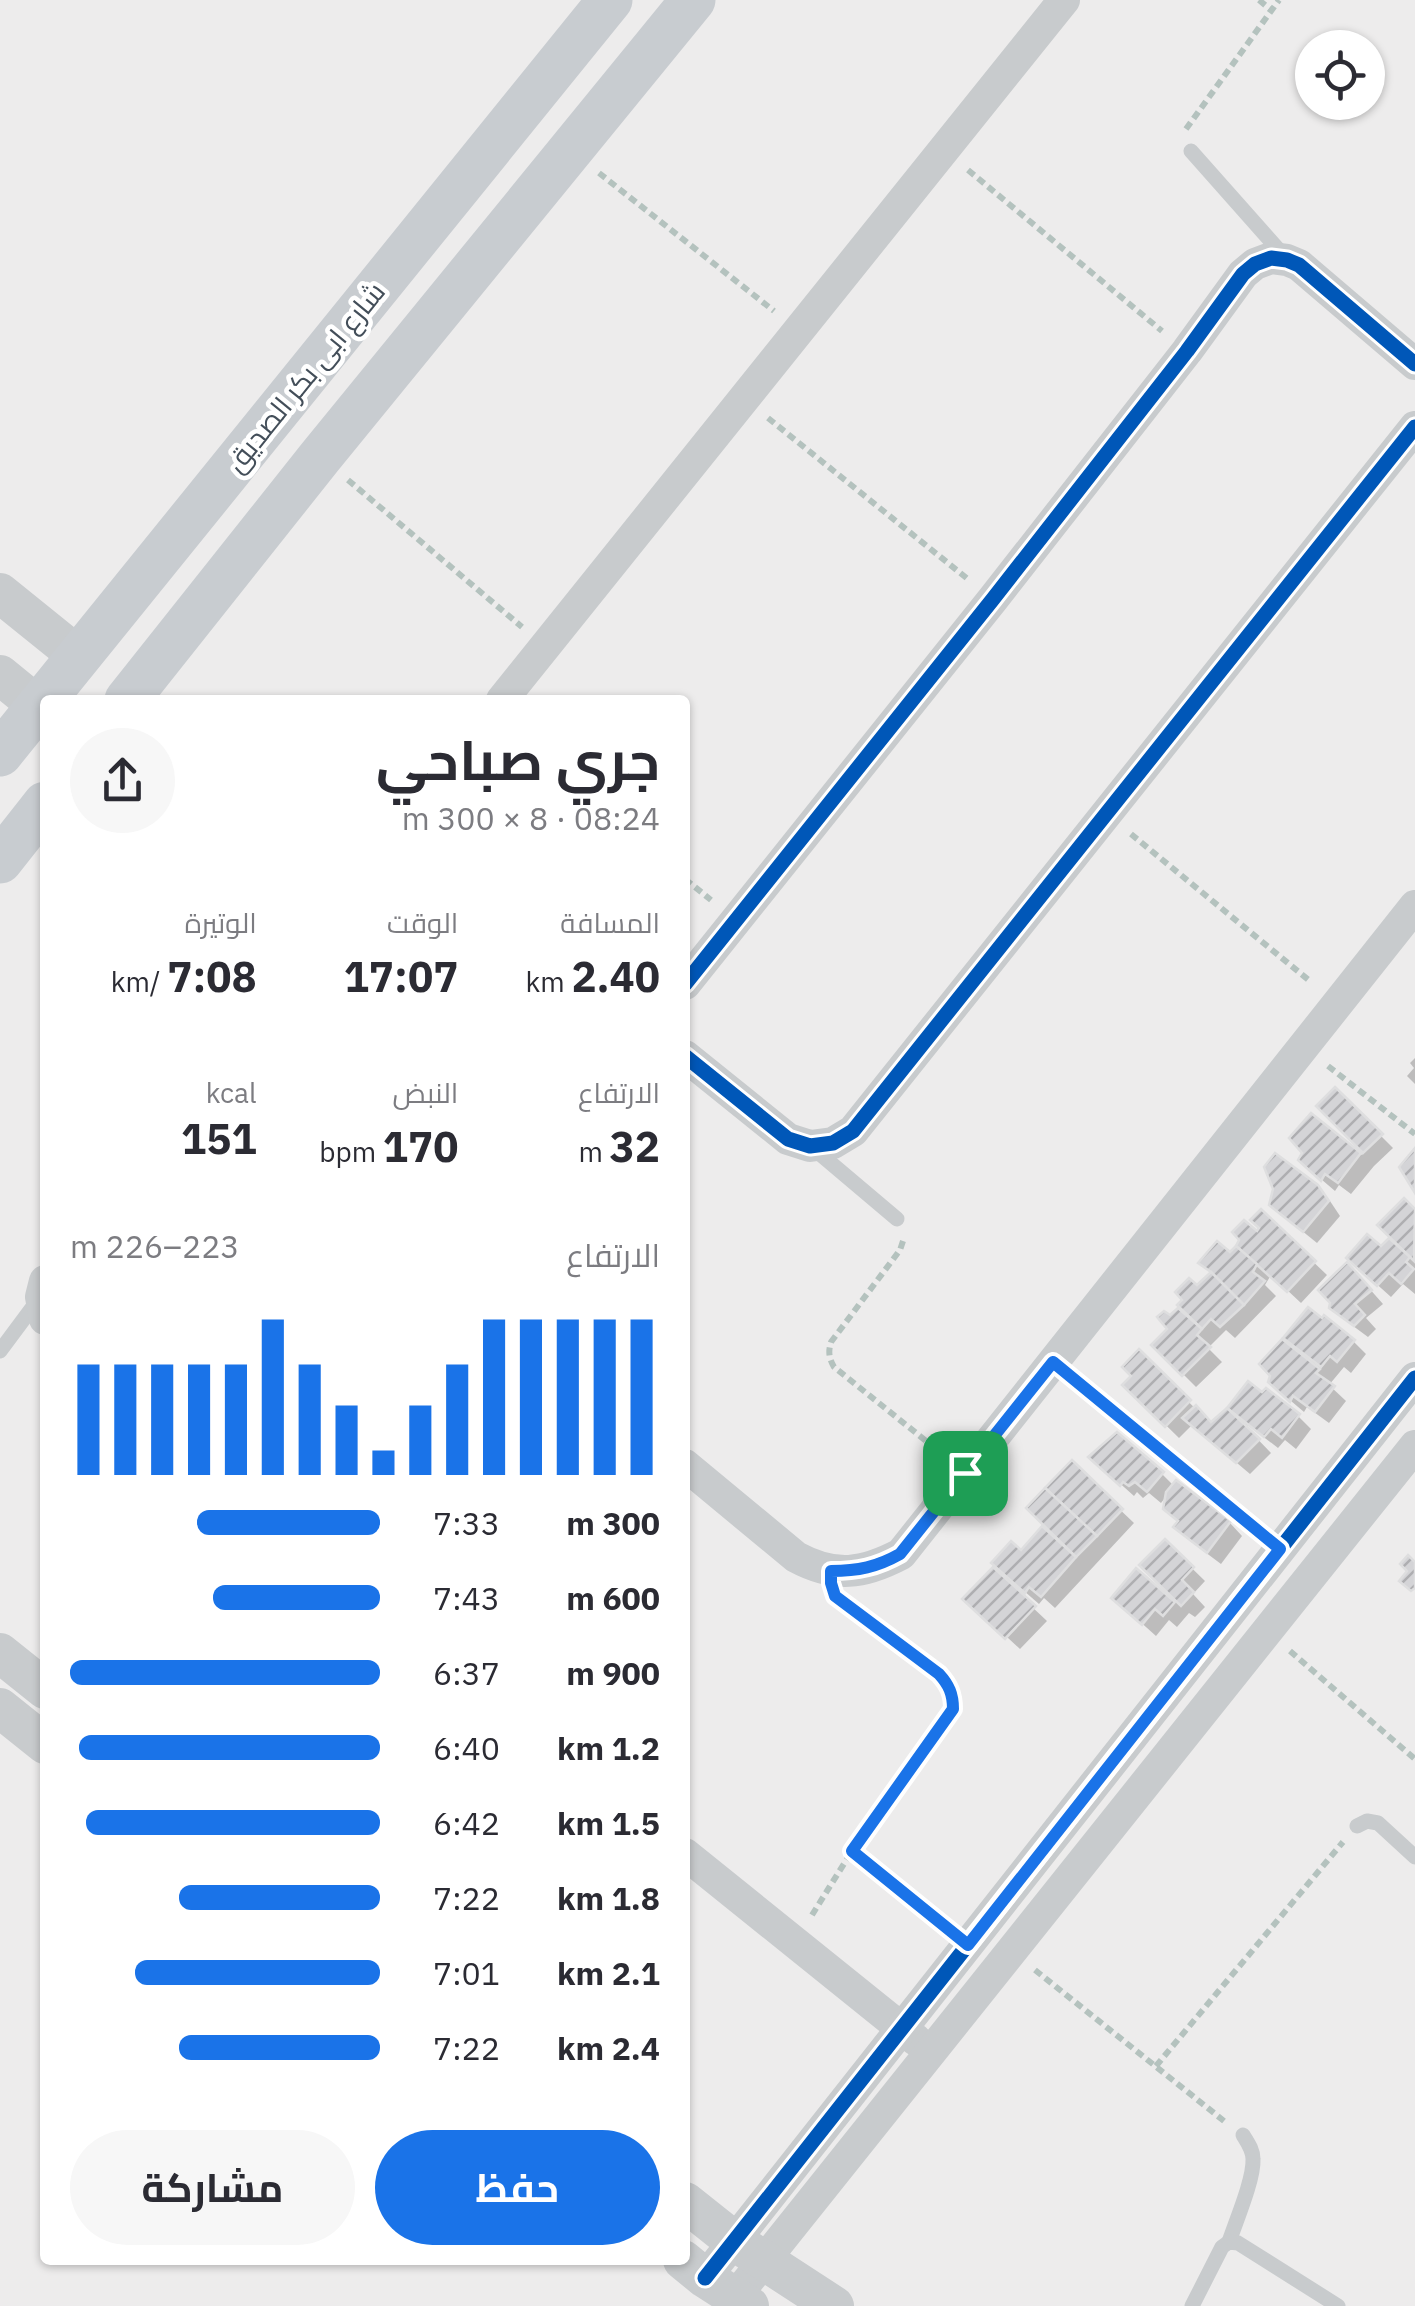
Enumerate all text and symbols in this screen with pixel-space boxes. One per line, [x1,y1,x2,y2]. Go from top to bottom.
map controls [1295,30,1385,120]
button: locate [1295,30,1385,120]
street label: شارع ابى بكر الصديق [216,274,394,480]
text: جري صباحي [376,724,660,795]
button: share [70,728,175,833]
text: 08:24 · 8 × 300 m [402,797,660,839]
text: الوتيرة [185,904,257,941]
text: الوقت [387,904,458,941]
text: المسافة [560,904,660,941]
text: 7:08 [167,949,257,1004]
text: 17:07 [344,949,458,1004]
text: 2.40 [571,949,660,1004]
text: /km [111,963,167,1000]
text: km [526,963,571,1000]
text: kcal [206,1074,257,1111]
text: النبض [392,1074,458,1111]
text: الارتفاع [578,1074,660,1111]
text: 151 [181,1111,257,1166]
text: 170 [383,1119,458,1174]
text: 32 [610,1119,660,1174]
text: bpm [319,1133,383,1170]
text: m [579,1133,610,1170]
text: 223–226 m [70,1225,240,1267]
text: الارتفاع [566,1234,660,1276]
pin [923,1431,1008,1516]
icon: arrive [938,1446,993,1501]
text: 7:33 [433,1502,500,1544]
text: 300 m [566,1502,660,1544]
text: 7:43 [433,1577,500,1619]
text: 600 m [566,1577,660,1619]
text: 6:37 [433,1652,500,1694]
text: 900 m [566,1652,660,1694]
text: 6:40 [433,1727,500,1769]
text: 1.2 km [557,1727,660,1769]
text: 6:42 [433,1802,500,1844]
text: 1.5 km [557,1802,660,1844]
text: 7:22 [433,1877,500,1919]
text: 1.8 km [557,1877,660,1919]
text: 7:01 [433,1952,500,1994]
text: 2.1 km [557,1952,660,1994]
text: 7:22 [433,2027,500,2069]
text: 2.4 km [557,2027,660,2069]
button: مشاركة [70,2130,355,2245]
button: حفظ [375,2130,660,2245]

